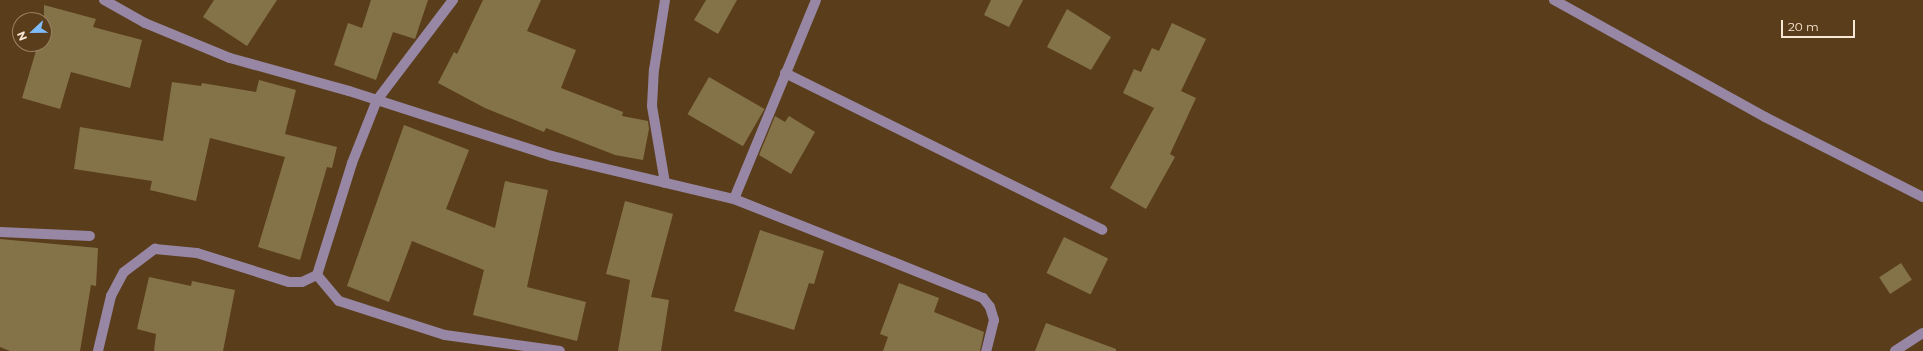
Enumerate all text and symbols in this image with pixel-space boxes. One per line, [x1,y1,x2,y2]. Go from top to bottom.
north arrow [12,12,52,52]
scale bar [1783,12,1857,38]
text: 20 m [1788,19,1819,34]
text: N [14,29,30,43]

